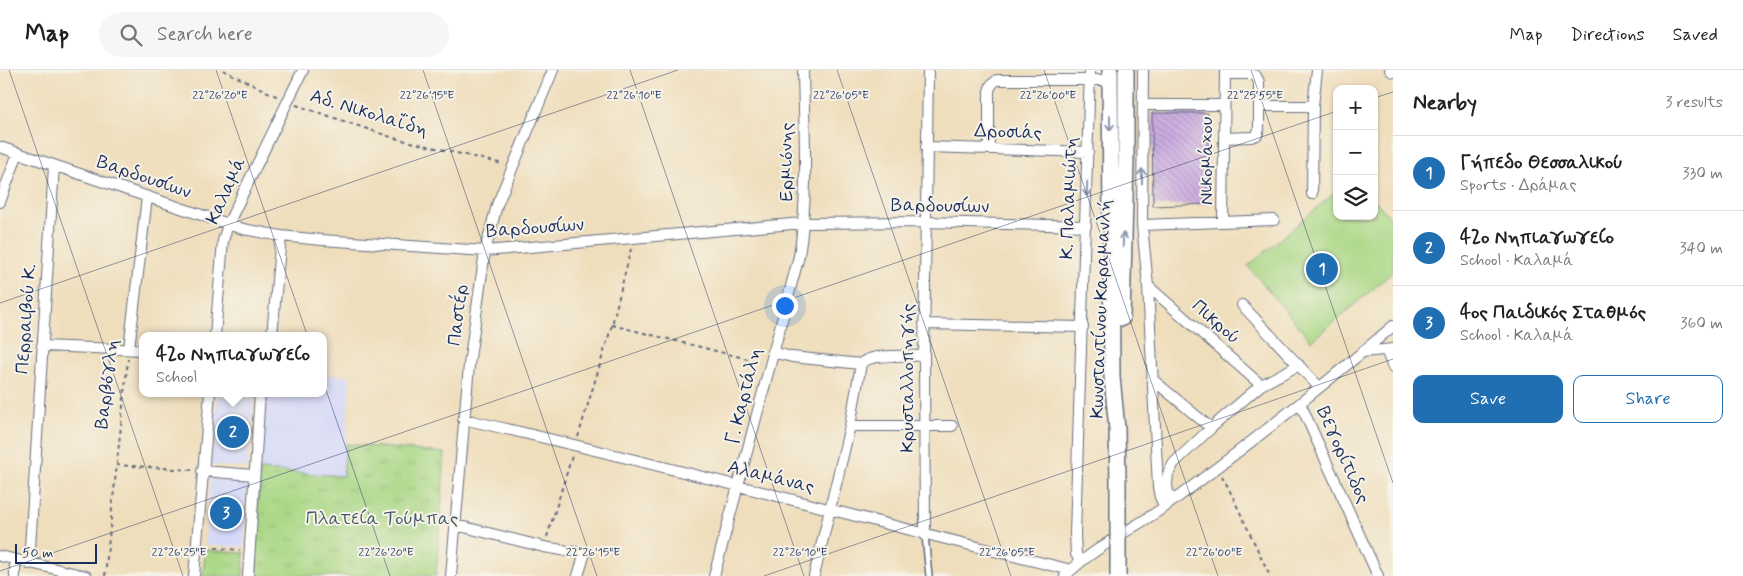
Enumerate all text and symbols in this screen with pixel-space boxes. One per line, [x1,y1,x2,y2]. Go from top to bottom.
search box [99,12,449,57]
text: Map [25,19,69,50]
icon: search [117,21,145,49]
text: Search here [157,22,253,47]
text: Map [1510,23,1543,47]
text: Directions [1571,23,1645,47]
text: Saved [1673,23,1718,47]
street label: Αδ. Νικολαΐδη [307,83,431,143]
map controls [1333,85,1378,220]
button: + [1333,85,1378,130]
text: 22°26'20"E [192,88,248,104]
text: 22°26'15"E [400,88,454,104]
text: 22°26'10"E [607,88,661,104]
text: 22°26'05"E [813,88,869,104]
text: 22°26'00"E [1020,88,1076,104]
text: 22°25'55"E [1227,88,1283,104]
text: Nearby [1413,89,1477,117]
text: 3 results [1665,92,1723,113]
one-way arrow [1106,115,1115,131]
street label: Νικομάχου [1194,117,1219,205]
street label: Δροσιάς [974,118,1042,146]
street label: Ερμιόνης [774,122,799,202]
button: − [1333,130,1378,175]
street label: Κ. Παλαμιώτη [1054,136,1084,260]
street label: Βαρδουσίων [93,149,195,205]
text: Γήπεδο Θεσσαλικού [1460,150,1623,175]
street label: Καλαμά [200,154,252,228]
text: 1 [1425,163,1433,184]
text: 330 m [1682,163,1723,184]
one-way arrow [1137,169,1147,185]
button: layers [1333,175,1378,220]
text: Sports · Δράμας [1460,175,1576,196]
one-way arrow [1082,180,1092,196]
street label: Βαρδουσίων [891,193,989,219]
street label: Κωνσταντίνου Καραμανλή [1085,199,1117,419]
street label: Βαρδουσίων [485,212,585,244]
text: 42ο Νηπιαγωγείο [1460,225,1614,250]
one-way arrow [1119,232,1128,248]
text: 2 [1425,238,1433,259]
text: 340 m [1679,238,1723,259]
pin: 1 [1306,250,1338,288]
text: School · Καλαμά [1460,250,1573,271]
street label: Περραιβού Κ. [10,263,42,375]
street label: Παστέρ [442,283,474,347]
your location [772,293,798,319]
street label: Πικρού [1186,294,1246,350]
text: 4ος Παιδικός Σταθμός [1460,300,1646,325]
street label: Κρυσταλλοπηγής [895,303,920,453]
text: 3 [1425,313,1433,334]
text: 360 m [1680,313,1723,334]
text: School · Καλαμά [1460,325,1573,346]
popup [139,332,327,397]
street label: Βαρβόγλη [89,338,125,430]
text: 42ο Νηπιαγωγείο [156,342,310,367]
street label: Γ. Καρτάλη [720,345,768,447]
text: School [156,367,197,388]
button: Save [1413,375,1563,423]
button: Share [1573,375,1723,423]
street label: Βεγορίτιδος [1310,402,1376,508]
pin: 2 [217,413,249,451]
street label: Αλαμάνας [725,454,817,500]
pin: 3 [210,494,242,532]
park label: Πλατεία Τούμπας [306,506,458,531]
scale bar [15,541,98,564]
text: 50 m [22,544,53,562]
text: 22°26'25"E [152,545,206,561]
text: 22°26'20"E [358,545,414,561]
text: 22°26'15"E [566,545,620,561]
text: 22°26'10"E [773,545,827,561]
text: 22°26'05"E [979,545,1035,561]
text: 22°26'00"E [1186,545,1242,561]

